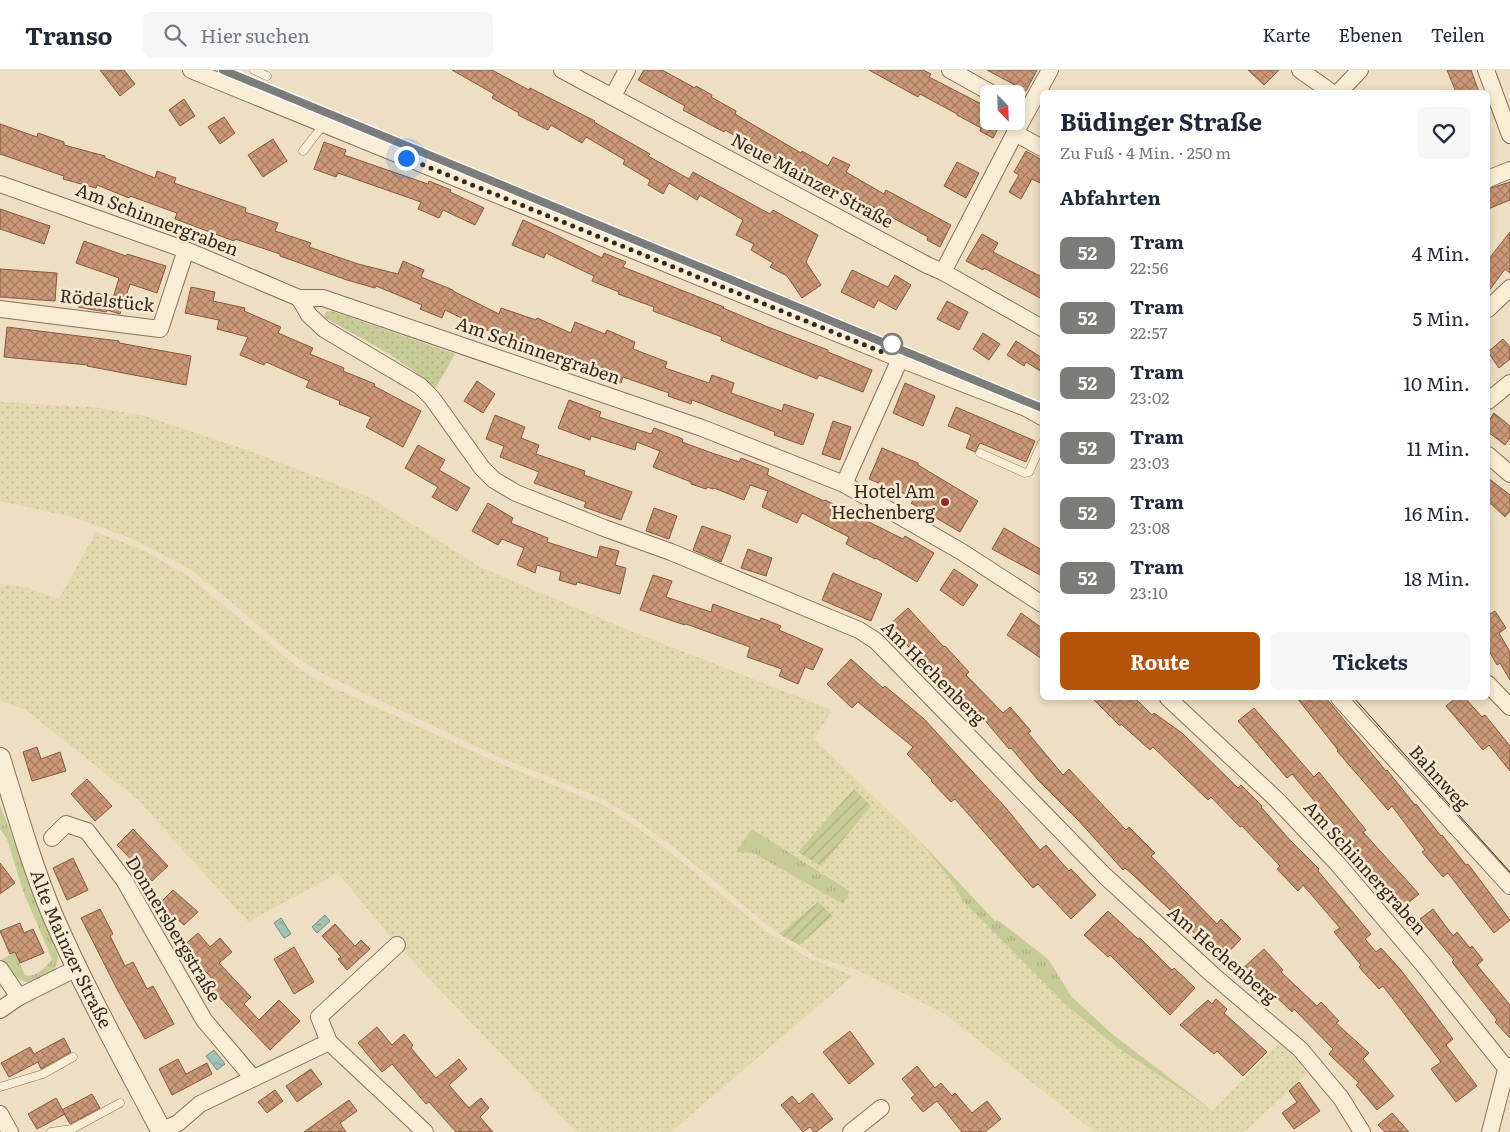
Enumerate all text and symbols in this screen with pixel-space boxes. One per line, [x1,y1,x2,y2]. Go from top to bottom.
search box [143,12,493,57]
text: Transo [25,17,113,52]
icon: search [161,21,189,49]
text: Hier suchen [201,21,310,49]
text: Karte [1263,21,1310,48]
text: Ebenen [1338,21,1403,48]
text: Teilen [1431,21,1485,48]
north arrow [980,85,1025,130]
map controls [980,85,1025,130]
text: Büdinger Straße [1060,103,1262,138]
button: heart [1418,107,1470,159]
street label: Neue Mainzer Straße [727,125,899,234]
text: Zu Fuß · 4 Min. · 250 m [1060,140,1231,164]
your location [394,146,419,171]
street label: Am Schinnergraben [72,175,243,262]
text: Abfahrten [1060,183,1161,211]
text: Tram [1130,227,1184,255]
text: 52 [1078,239,1097,266]
text: 4 Min. [1412,239,1470,267]
text: 22:56 [1130,255,1168,279]
street label: Rödelstück [58,281,157,318]
text: Tram [1130,292,1184,320]
text: 52 [1078,304,1097,331]
text: 5 Min. [1412,304,1470,332]
street label: Am Schinnergraben [453,309,624,390]
text: 22:57 [1130,320,1168,344]
unlabelled marker [881,333,903,355]
text: Tram [1130,357,1184,385]
text: 52 [1078,369,1097,396]
text: 10 Min. [1403,369,1470,397]
text: 23:02 [1130,385,1169,409]
text: Tram [1130,422,1184,450]
text: 52 [1078,434,1097,461]
text: 11 Min. [1407,434,1470,462]
text: 23:03 [1130,450,1170,474]
place label: Hotel Am Hechenberg [831,477,936,525]
text: Tram [1130,487,1184,515]
marker: Hotel Am Hechenberg [939,496,951,508]
text: 52 [1078,499,1097,526]
text: 16 Min. [1404,499,1470,527]
text: 23:08 [1130,515,1170,539]
text: Tram [1130,552,1184,580]
text: 52 [1078,564,1097,591]
text: 18 Min. [1404,564,1470,592]
text: 23:10 [1130,580,1168,604]
street label: Am Hechenberg [876,614,993,731]
button: Route [1060,632,1260,690]
button: Tickets [1270,632,1470,690]
street label: Bahnweg [1404,739,1477,816]
street label: Am Schinnergraben [1298,794,1434,940]
street label: Donnersbergstraße [120,850,229,1006]
street label: Alte Mainzer Straße [24,866,120,1032]
street label: Am Hechenberg [1162,898,1285,1010]

